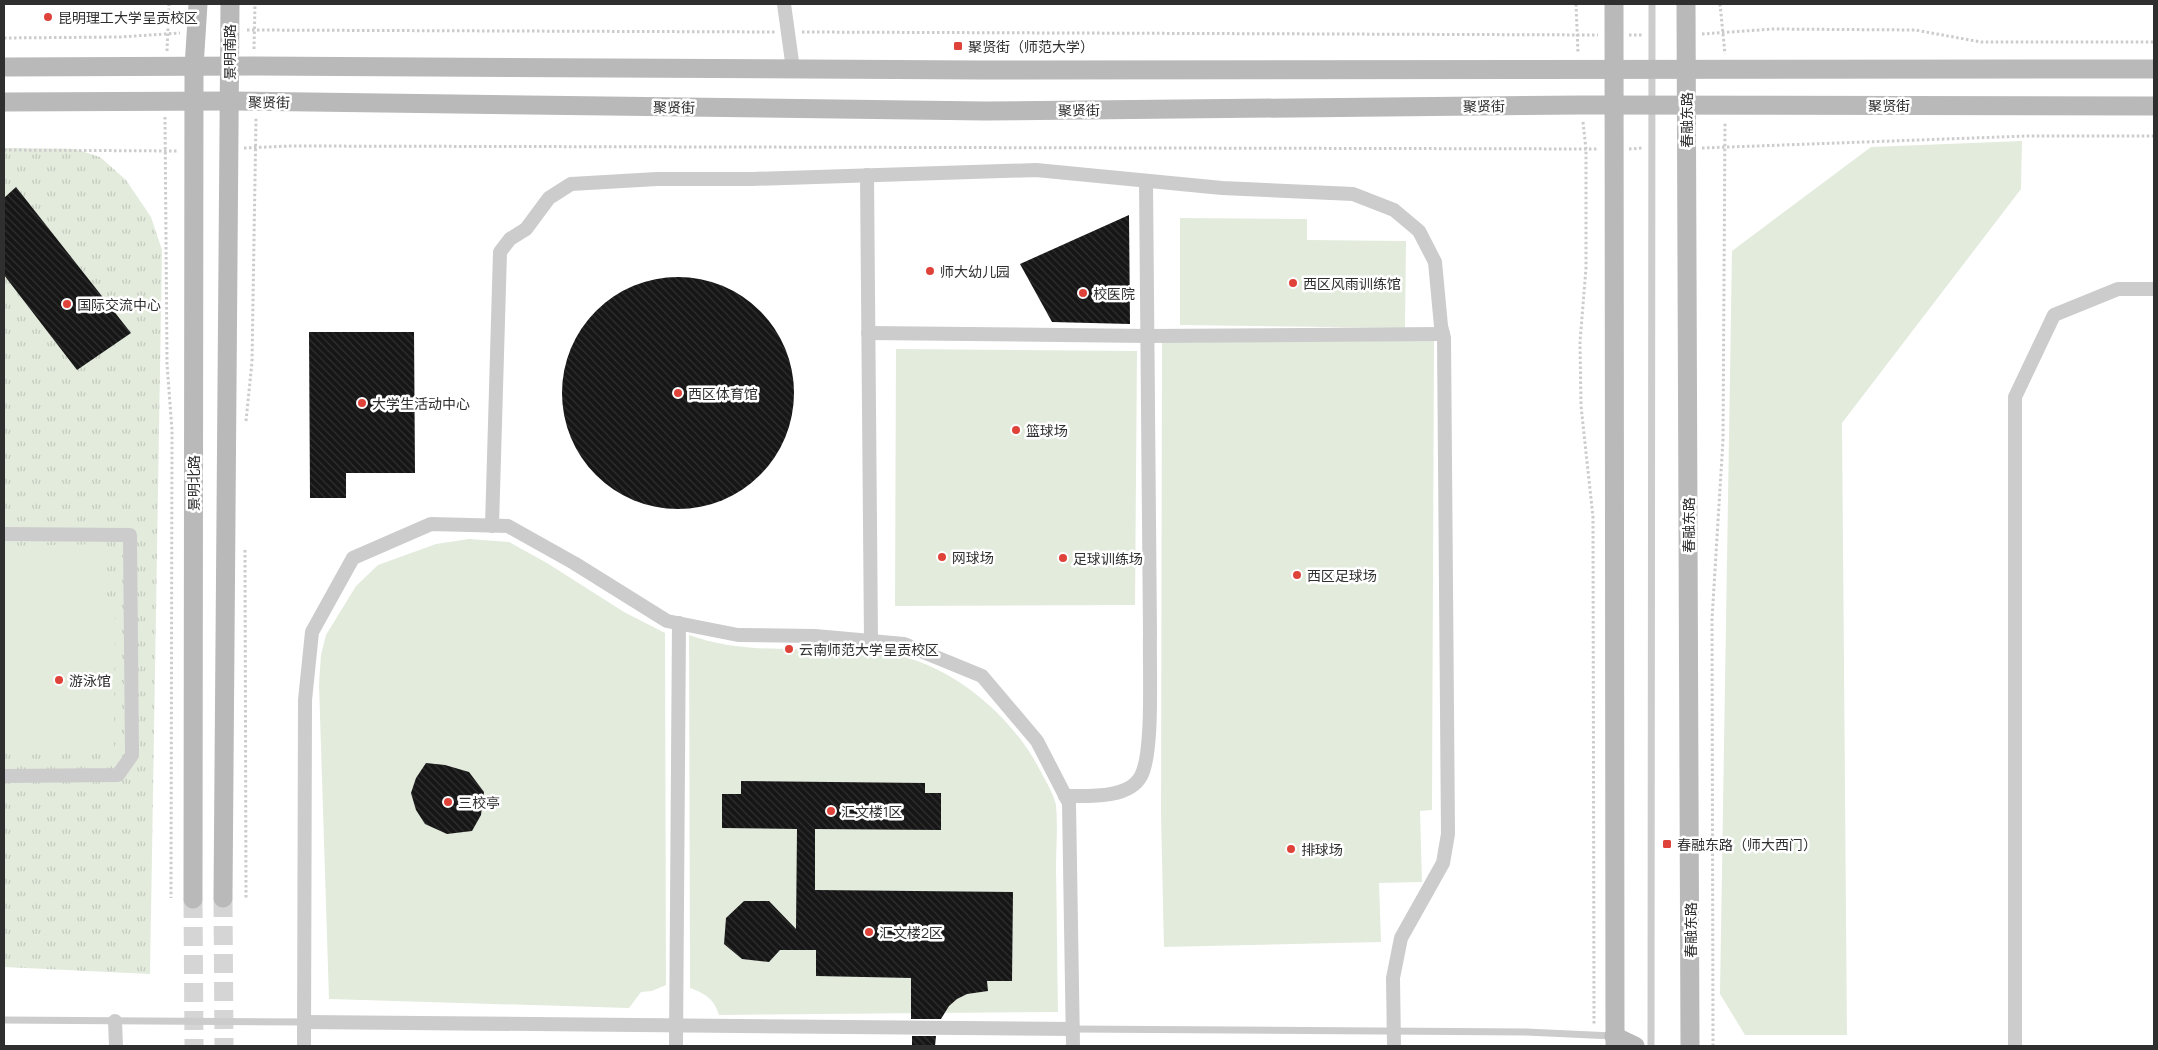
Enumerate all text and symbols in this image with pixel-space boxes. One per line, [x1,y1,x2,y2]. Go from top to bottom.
place label: 昆明理工大学呈贡校区 [58,8,198,27]
marker: 昆明理工大学呈贡校区 [42,11,54,23]
street label: 景明南路 [220,24,239,80]
place label: 聚贤街（师范大学） [968,37,1094,56]
marker: 聚贤街（师范大学） [952,40,964,52]
street label: 聚贤街 [248,92,290,112]
street label: 春融东路 [1677,92,1696,148]
street label: 聚贤街 [1463,96,1505,116]
street label: 聚贤街 [1868,96,1910,115]
street label: 聚贤街 [653,97,695,117]
street label: 聚贤街 [1058,100,1100,120]
place label: 师大幼儿园 [940,262,1010,281]
marker: 师大幼儿园 [924,265,936,277]
place label: 西区风雨训练馆 [1303,274,1401,293]
marker: 西区风雨训练馆 [1287,277,1299,289]
place label: 校医院 [1093,284,1135,303]
marker: 校医院 [1077,287,1089,299]
place label: 国际交流中心 [77,295,161,314]
marker: 国际交流中心 [61,298,73,310]
place label: 西区体育馆 [688,384,758,403]
marker: 西区体育馆 [672,387,684,399]
place label: 大学生活动中心 [372,394,470,413]
marker: 大学生活动中心 [356,397,368,409]
place label: 篮球场 [1026,421,1068,440]
marker: 篮球场 [1010,424,1022,436]
street label: 景明北路 [184,455,203,511]
street label: 春融东路 [1679,497,1698,553]
place label: 网球场 [952,548,994,567]
place label: 足球训练场 [1073,549,1143,568]
marker: 网球场 [936,551,948,563]
marker: 足球训练场 [1057,552,1069,564]
place label: 西区足球场 [1307,566,1377,585]
marker: 西区足球场 [1291,569,1303,581]
place label: 云南师范大学呈贡校区 [799,640,939,659]
marker: 云南师范大学呈贡校区 [783,643,795,655]
place label: 游泳馆 [69,671,111,690]
marker: 游泳馆 [53,674,65,686]
place label: 三校亭 [458,793,500,812]
marker: 三校亭 [442,796,454,808]
place label: 汇文楼1区 [841,802,902,821]
marker: 汇文楼1区 [825,805,837,817]
place label: 春融东路（师大西门） [1677,835,1817,854]
marker: 春融东路（师大西门） [1661,838,1673,850]
place label: 排球场 [1301,840,1343,859]
marker: 排球场 [1285,843,1297,855]
street label: 春融东路 [1681,902,1700,958]
place label: 汇文楼2区 [879,923,943,942]
marker: 汇文楼2区 [863,926,875,938]

